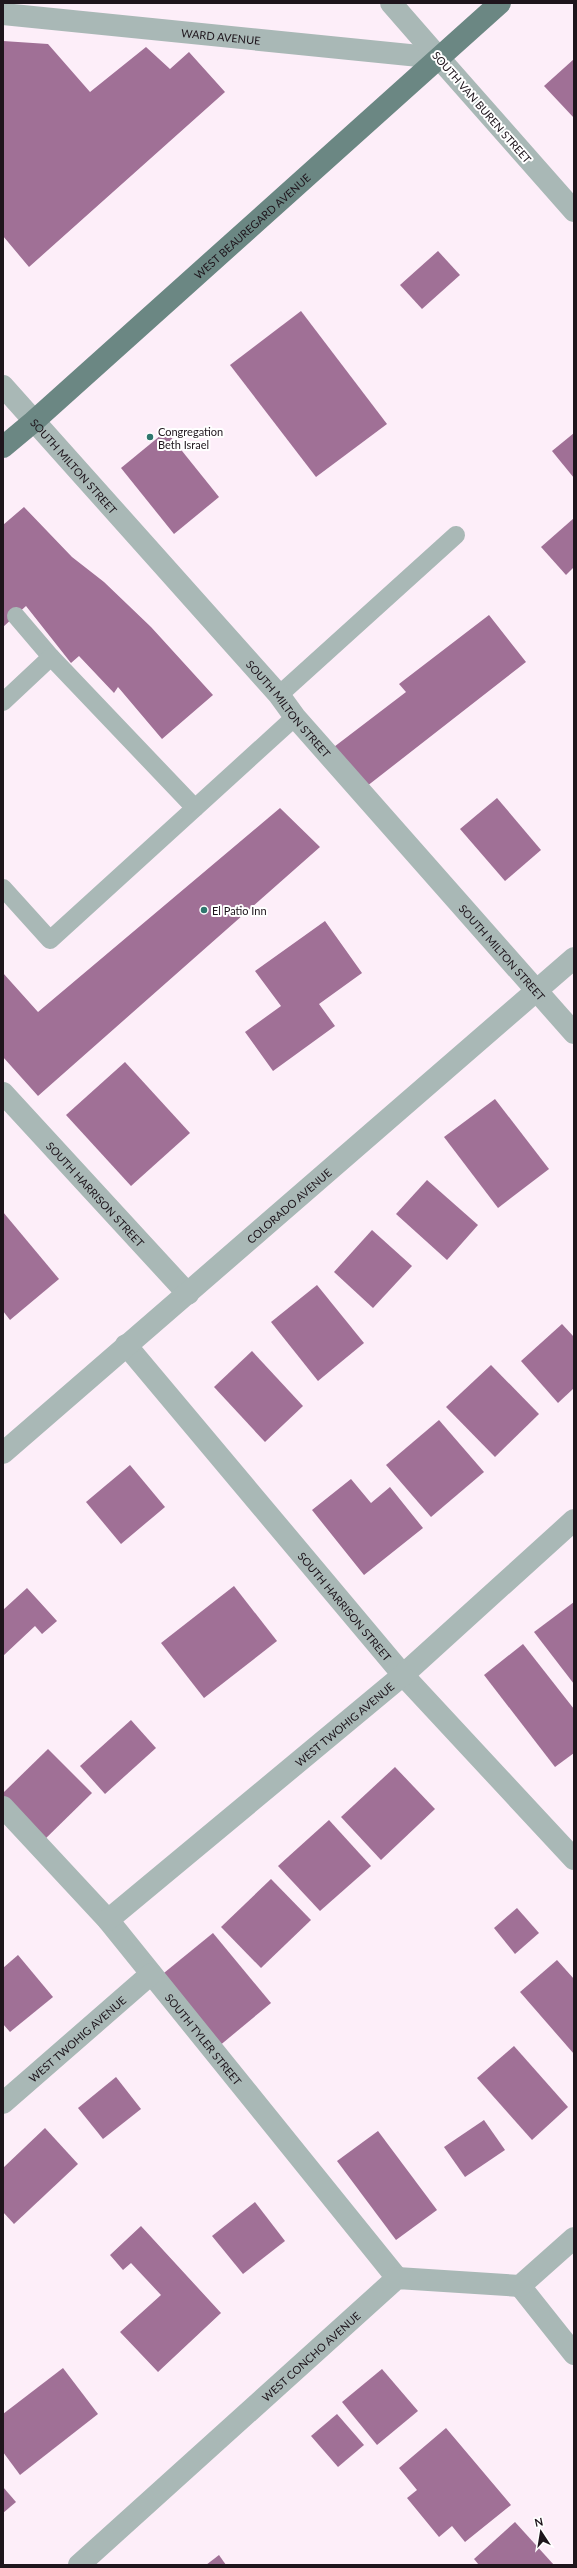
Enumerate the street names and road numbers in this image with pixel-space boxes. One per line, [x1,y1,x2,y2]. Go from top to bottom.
street label: WARD AVENUE [181,26,261,46]
street label: SOUTH VAN BUREN STREET [430,48,534,166]
street label: WEST BEAUREGARD AVENUE [191,170,312,281]
street label: SOUTH MILTON STREET [28,415,121,517]
street label: SOUTH MILTON STREET [244,657,334,760]
street label: SOUTH MILTON STREET [457,901,549,1003]
street label: SOUTH HARRISON STREET [44,1139,148,1249]
street label: COLORADO AVENUE [244,1165,334,1246]
street label: SOUTH HARRISON STREET [296,1549,395,1664]
street label: WEST TWOHIG AVENUE [292,1679,396,1769]
street label: SOUTH TYLER STREET [163,1990,245,2088]
street label: WEST TWOHIG AVENUE [26,1993,128,2084]
street label: WEST CONCHO AVENUE [259,2308,362,2404]

